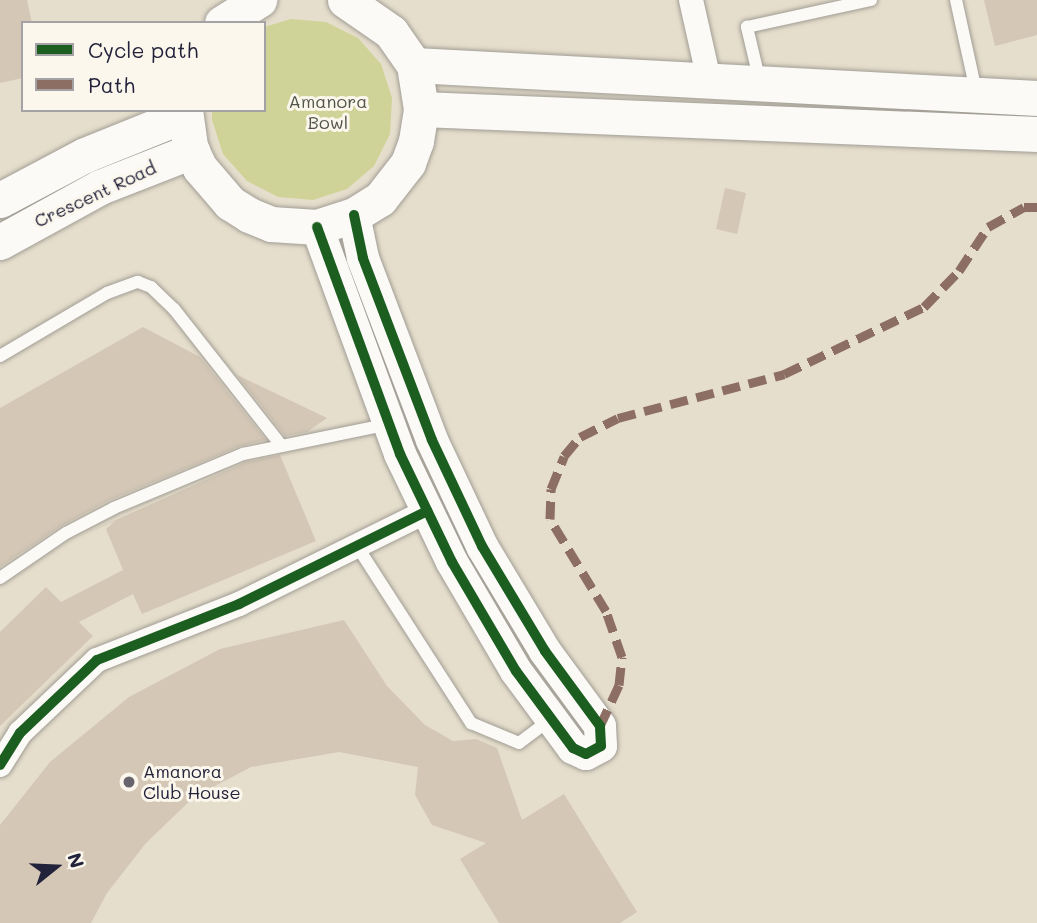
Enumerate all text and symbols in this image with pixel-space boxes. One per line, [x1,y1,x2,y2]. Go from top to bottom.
legend [21,21,266,112]
text: Cycle path [88,36,198,63]
text: Path [88,71,135,98]
park label: Amanora Bowl [289,91,367,134]
street label: Crescent Road [31,156,159,232]
place label: Amanora Club House [143,761,241,804]
marker: Amanora Club House [121,774,137,790]
north arrow [21,832,91,902]
text: N [62,850,91,871]

